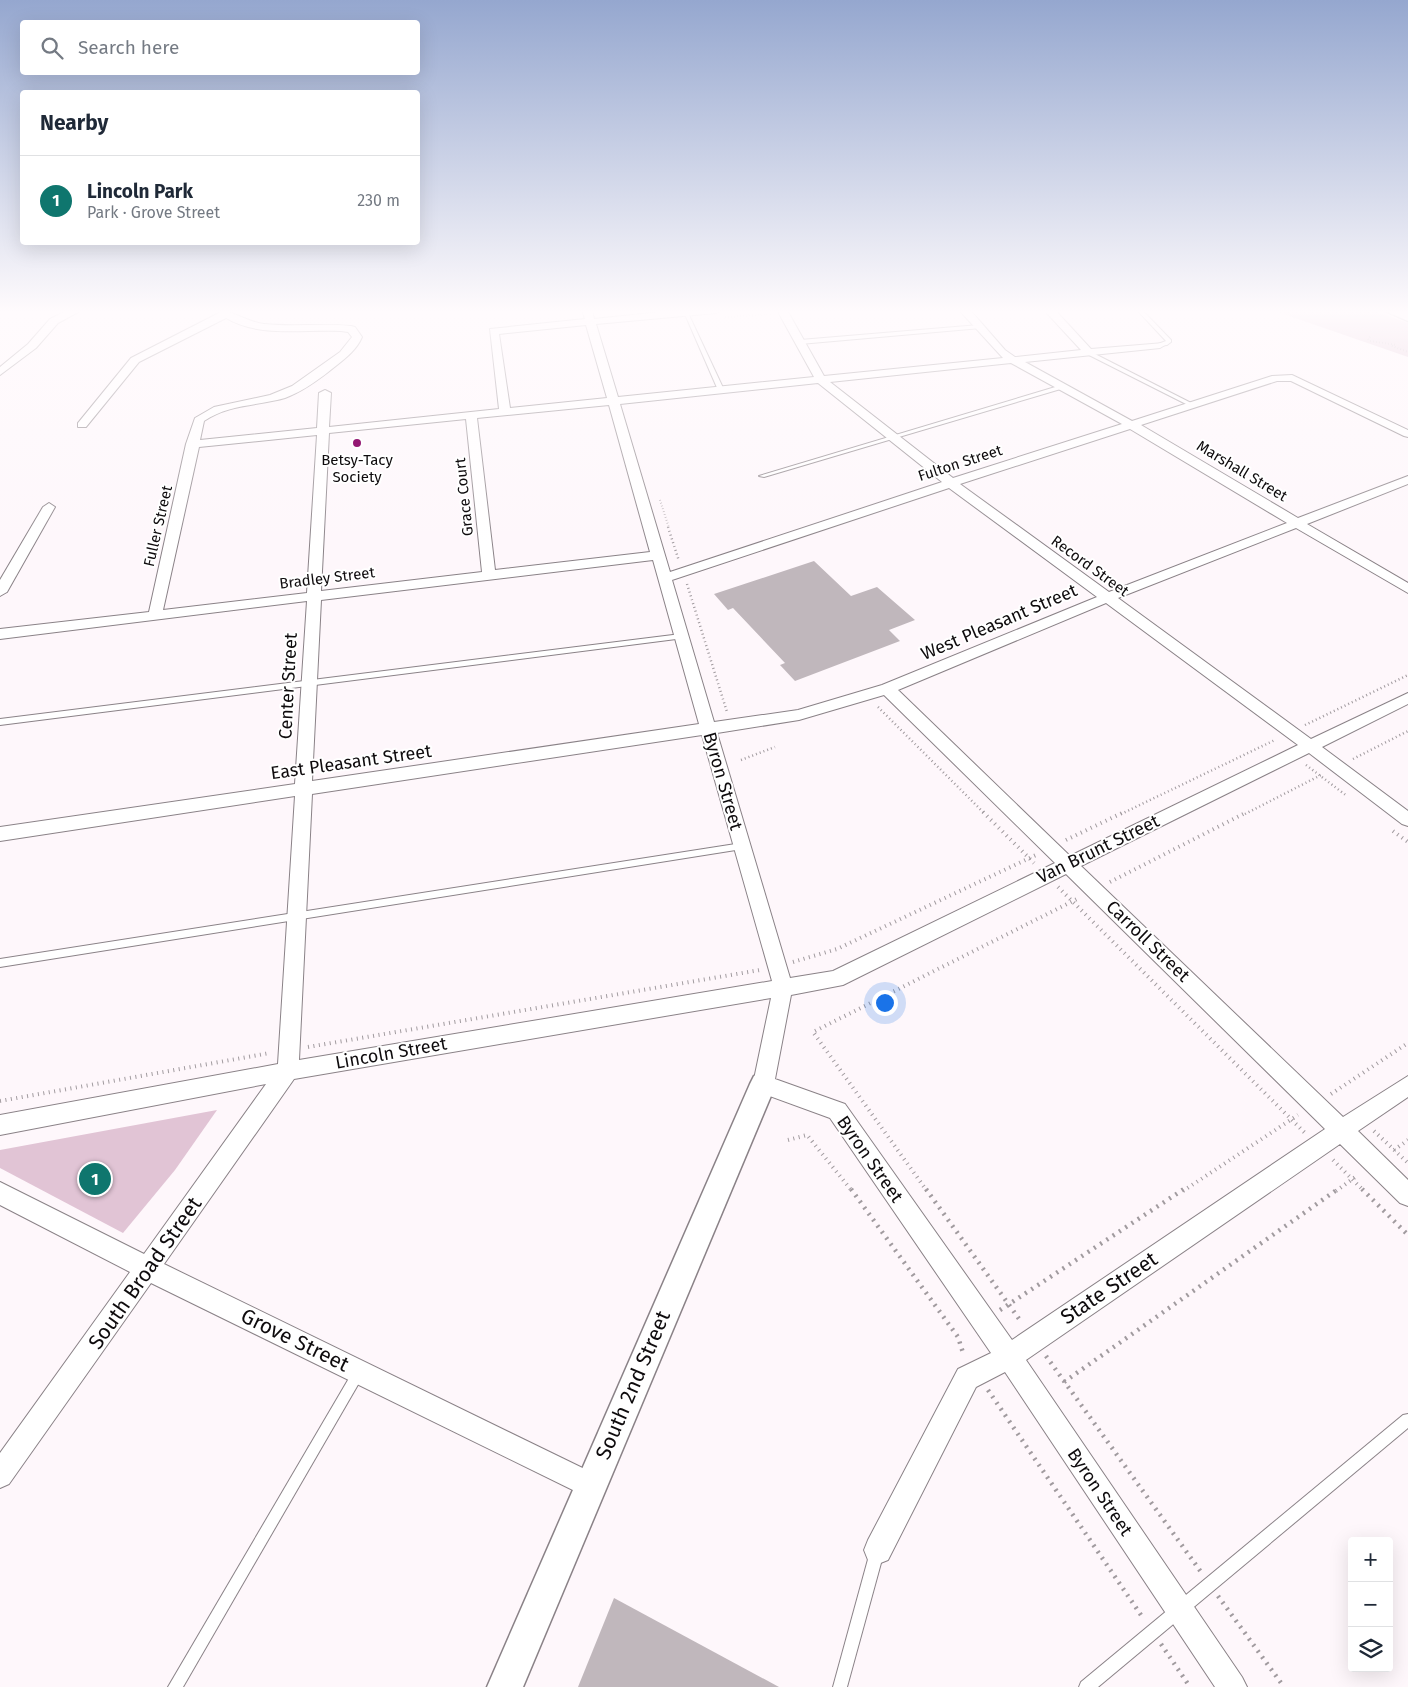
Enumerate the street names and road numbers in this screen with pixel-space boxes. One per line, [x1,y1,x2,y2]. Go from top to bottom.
street label: Marshall Street [1193,437,1291,505]
street label: Fulton Street [916,441,1005,485]
street label: Grace Court [451,456,477,537]
street label: Fuller Street [140,483,176,568]
street label: Record Street [1048,532,1133,601]
street label: Bradley Street [278,563,376,593]
street label: West Pleasant Street [918,579,1081,665]
street label: Center Street [274,632,302,740]
street label: Byron Street [699,729,748,833]
street label: East Pleasant Street [269,740,433,784]
street label: Van Brunt Street [1033,810,1163,888]
street label: Carroll Street [1102,896,1195,987]
street label: Lincoln Street [334,1032,449,1074]
street label: Byron Street [832,1111,908,1207]
street label: South Broad Street [83,1191,208,1354]
street label: State Street [1055,1246,1163,1330]
street label: Grove Street [237,1303,354,1378]
street label: South 2nd Street [590,1306,676,1463]
street label: Byron Street [1063,1444,1138,1540]

